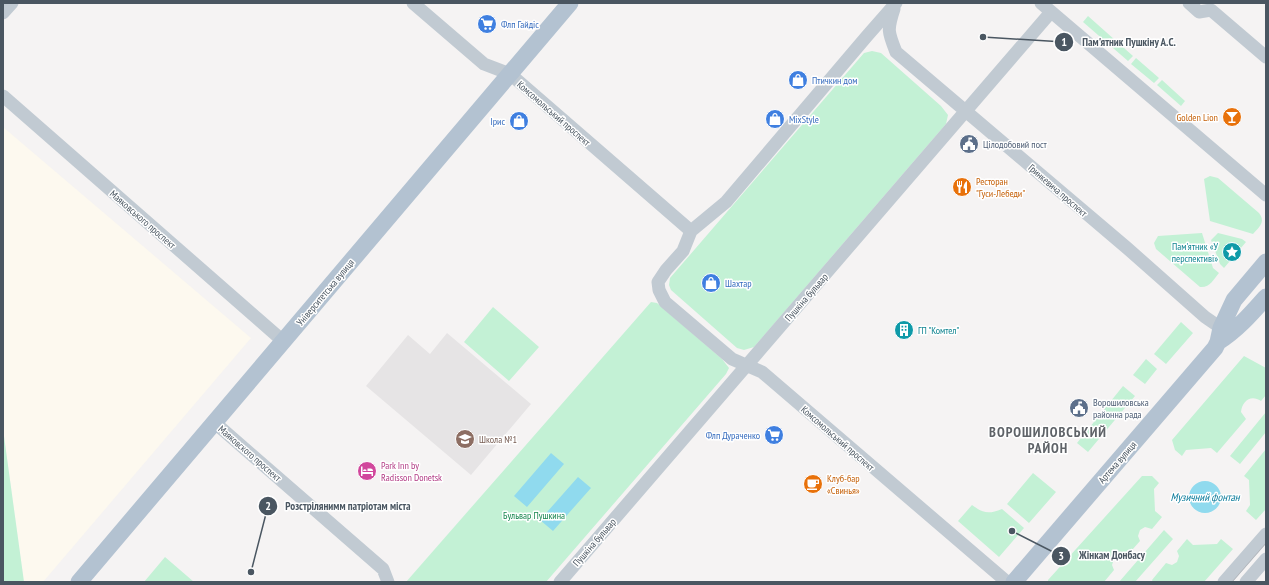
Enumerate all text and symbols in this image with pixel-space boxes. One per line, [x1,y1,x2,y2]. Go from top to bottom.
supermarket icon: Флп Гайдіс [476,13,498,35]
place label: Флп Гайдіс [501,18,539,31]
callout: Пам'ятник Пушкіну А.С. [1054,30,1184,53]
text: 1 [1061,34,1067,49]
text: Пам'ятник Пушкіну А.С. [1082,35,1176,49]
shop icon: Птичкин дом [787,69,809,91]
place label: Птичкин дом [812,74,857,87]
street label: Комсомольський проспект [514,78,594,149]
bar icon: Golden Lion [1221,106,1243,128]
shop icon: MixStyle [764,108,786,130]
shop icon: Ірис [508,110,530,132]
place label: Golden Lion [1176,111,1218,124]
place label: MixStyle [789,113,819,126]
place label: Ірис [490,115,505,128]
public building icon: Цілодобовий пост [958,133,980,155]
place label: Цілодобовий пост [983,138,1047,151]
street label: Гринкевича проспект [1025,161,1091,220]
place label: Ресторан "Гуси-Лебеди" [976,175,1025,200]
restaurant icon: Ресторан "Гуси-Лебеди" [951,176,973,198]
street label: Маяковського проспект [107,187,179,252]
place label: Пам'ятник «У перспективі» [1172,240,1219,265]
place icon: Пам'ятник «У перспективі» [1221,241,1243,263]
street label: Університетська вулиця [294,256,357,328]
street label: Пушкіна бульвар [782,271,831,324]
shop icon: Шахтар [700,272,722,294]
place label: Шахтар [725,277,752,290]
building icon: ГП "Комтел" [893,319,915,341]
place label: ГП "Комтел" [918,324,959,337]
place label: Ворошиловська районна рада [1093,396,1149,421]
public building icon: Ворошиловська районна рада [1068,397,1090,419]
street label: Комсомольський проспект [798,403,878,474]
street label: Маяковского проспект [215,422,284,485]
district label: ВОРОШИЛОВСЬКИЙ РАЙОН [989,423,1107,457]
supermarket icon: Флп Дураченко [763,424,785,446]
school or university icon: Школа №1 [454,428,476,450]
place label: Флп Дураченко [706,429,760,442]
place label: Школа №1 [479,433,517,446]
street label: Артема вулиця [1095,438,1139,486]
place label: Park Inn by Radisson Donetsk [381,459,442,484]
hotel icon: Park Inn by Radisson Donetsk [356,460,378,482]
place label: Клуб-бар «Свинья» [827,472,860,497]
cafe icon: Клуб-бар «Свинья» [802,473,824,495]
water label: Музичний фонтан [1170,490,1241,504]
callout: Розстрілянимм патріотам міста [258,494,419,517]
text: 2 [265,498,271,513]
text: Розстрілянимм патріотам міста [285,499,411,513]
park label: Бульвар Пушкина [503,509,565,522]
street label: Пушкіна бульвар [570,516,619,569]
callout: Жінкам Донбасу [1051,544,1153,567]
text: 3 [1058,548,1064,563]
text: Жінкам Донбасу [1078,548,1146,562]

